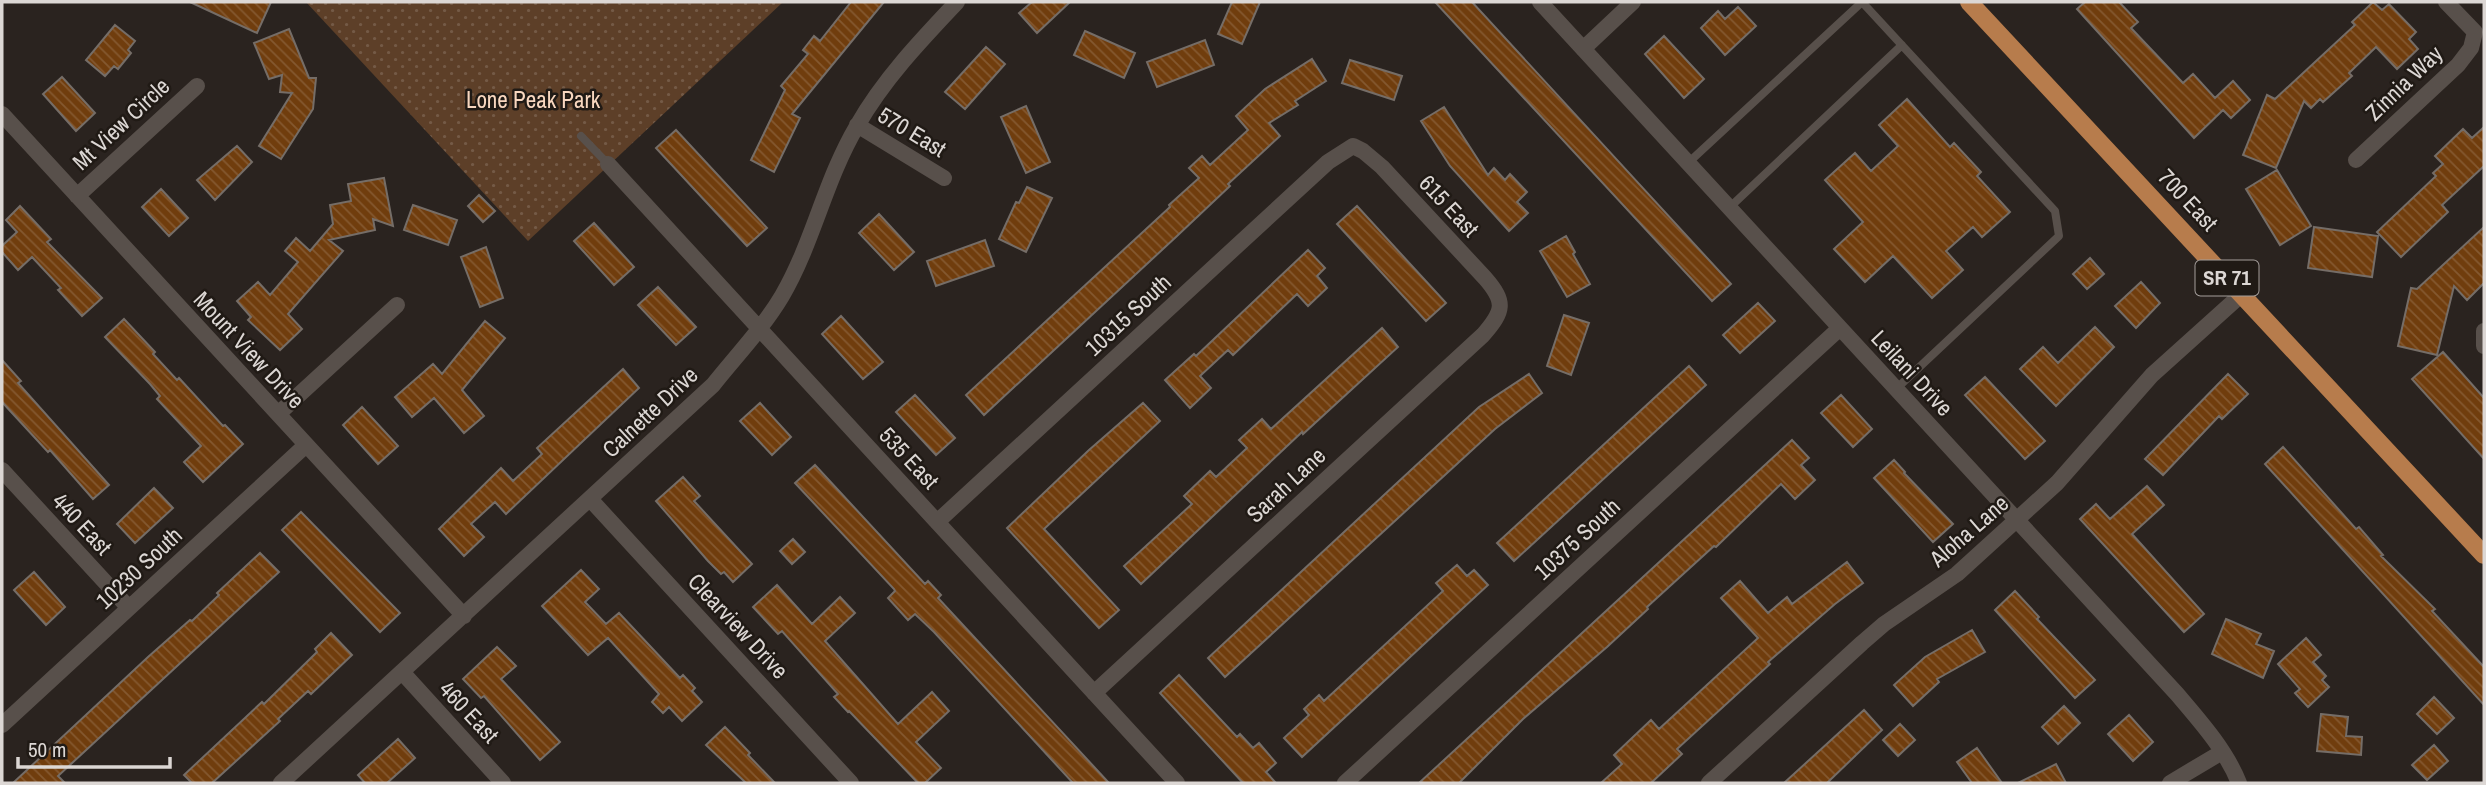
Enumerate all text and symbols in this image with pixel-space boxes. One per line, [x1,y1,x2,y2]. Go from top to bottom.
street label: Zinnia Way [2358,38,2449,127]
street label: Mt View Circle [65,71,176,177]
park label: Lone Peak Park [466,84,601,115]
street label: 570 East [872,99,952,164]
street label: 700 East [2152,162,2225,237]
street label: 615 East [1413,168,1486,243]
road number: SR 71 [2196,260,2258,296]
street label: 10315 South [1078,267,1177,362]
street label: Mount View Drive [187,284,312,415]
street label: Leilani Drive [1865,323,1960,422]
street label: Calnette Drive [595,359,704,464]
street label: 535 East [873,420,946,495]
street label: Sarah Lane [1239,440,1332,529]
street label: 440 East [46,486,119,561]
street label: Aloha Lane [1922,488,2015,574]
street label: 10375 South [1527,491,1626,586]
street label: 10230 South [89,520,188,615]
street label: Clearview Drive [681,566,795,685]
street label: 460 East [433,674,506,749]
scale bar [18,726,170,770]
text: 50 m [28,735,66,764]

